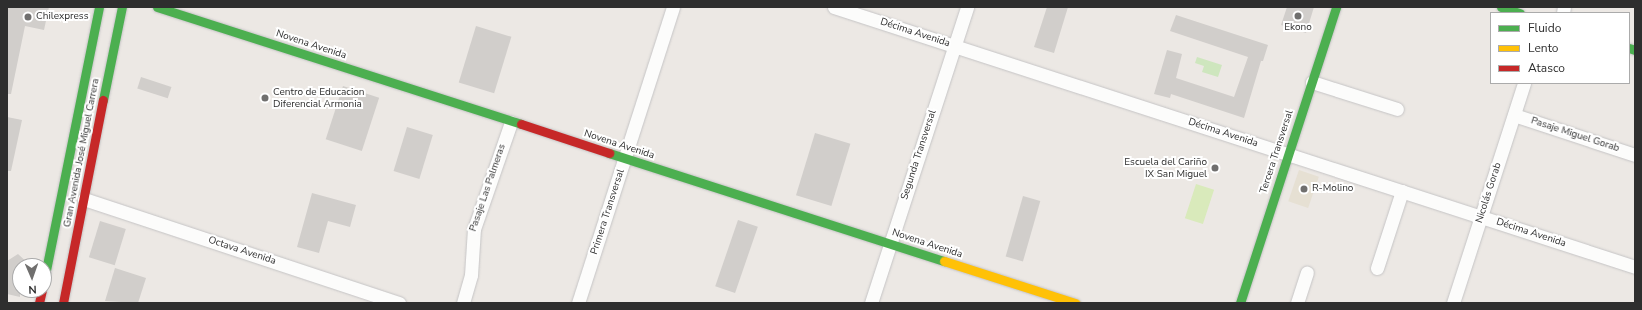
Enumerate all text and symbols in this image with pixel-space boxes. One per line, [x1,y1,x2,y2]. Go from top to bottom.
place label: Chilexpress [36,11,88,23]
marker: Ekono [1293,11,1303,21]
marker: Chilexpress [23,12,33,22]
legend [1490,12,1630,84]
street label: Décima Avenida [879,16,951,50]
text: Fluido [1528,20,1561,36]
place label: Ekono [1284,22,1312,34]
street label: Novena Avenida [274,28,348,62]
text: Lento [1528,40,1558,56]
text: Atasco [1528,60,1565,76]
street label: Gran Avenida José Miguel Carrera [62,78,102,228]
place label: Centro de Educacion Diferencial Armonia [273,86,365,110]
marker: Centro de Educacion Diferencial Armonia [260,93,270,103]
street label: Segunda Transversal [899,109,939,201]
street label: Tercera Transversal [1258,109,1296,195]
street label: Pasaje Miguel Gorab [1529,115,1621,155]
street label: Décima Avenida [1187,116,1259,150]
street label: Novena Avenida [582,128,656,162]
street label: Pasaje Las Palmeras [467,143,509,233]
place label: Escuela del Cariño IX San Miguel [1124,156,1207,180]
street label: Nicolás Gorab [1474,161,1504,225]
marker: Escuela del Cariño IX San Miguel [1210,163,1220,173]
street label: Primera Transversal [589,168,627,256]
place label: R-Molino [1312,183,1353,195]
marker: R-Molino [1299,184,1309,194]
street label: Décima Avenida [1495,216,1567,250]
street label: Novena Avenida [890,227,964,261]
street label: Octava Avenida [207,234,277,268]
north arrow [12,258,52,298]
text: N [28,282,37,297]

